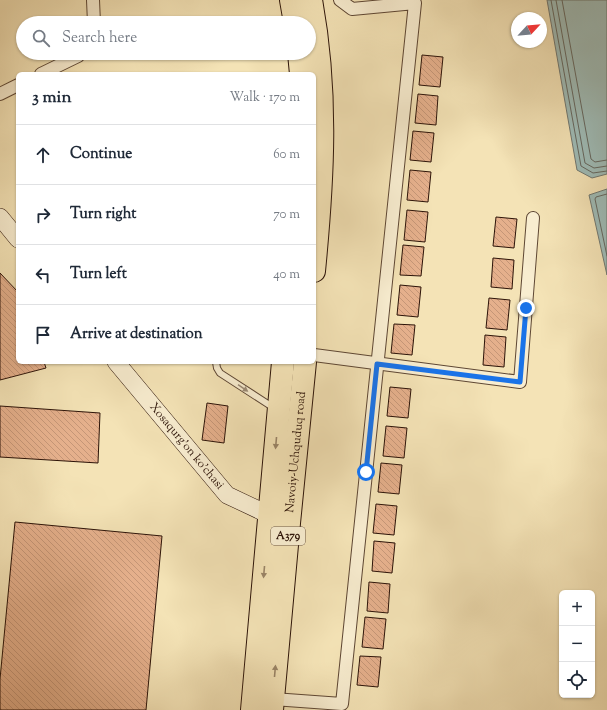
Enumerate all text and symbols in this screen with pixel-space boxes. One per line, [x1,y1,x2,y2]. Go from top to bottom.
north arrow [511,12,547,48]
search box [16,16,316,60]
icon: search [30,27,52,49]
text: Search here [62,28,137,49]
text: 3 min [32,86,71,110]
text: Walk · 170 m [230,89,300,107]
icon: ahead [32,144,54,166]
text: Continue [70,144,132,165]
text: 60 m [273,146,300,164]
icon: right [32,204,54,226]
text: Turn right [70,204,136,225]
text: 70 m [273,206,300,224]
icon: left [32,264,54,286]
text: Turn left [70,264,127,285]
text: 40 m [273,266,300,284]
route end [517,299,535,317]
icon: arrive [32,324,54,346]
text: Arrive at destination [70,324,203,345]
one-way arrow [238,384,248,392]
street label: Navoiy-Uchquduq road [281,390,311,514]
street label: Xosaqurg'on ko'chasi [145,399,228,494]
one-way arrow [272,437,279,449]
route start [357,463,375,481]
road number: A379 [271,527,305,545]
one-way arrow [261,566,268,578]
map controls [559,590,595,698]
button: + [559,590,595,626]
button: − [559,626,595,662]
button: locate [559,662,595,698]
one-way arrow [272,665,279,677]

